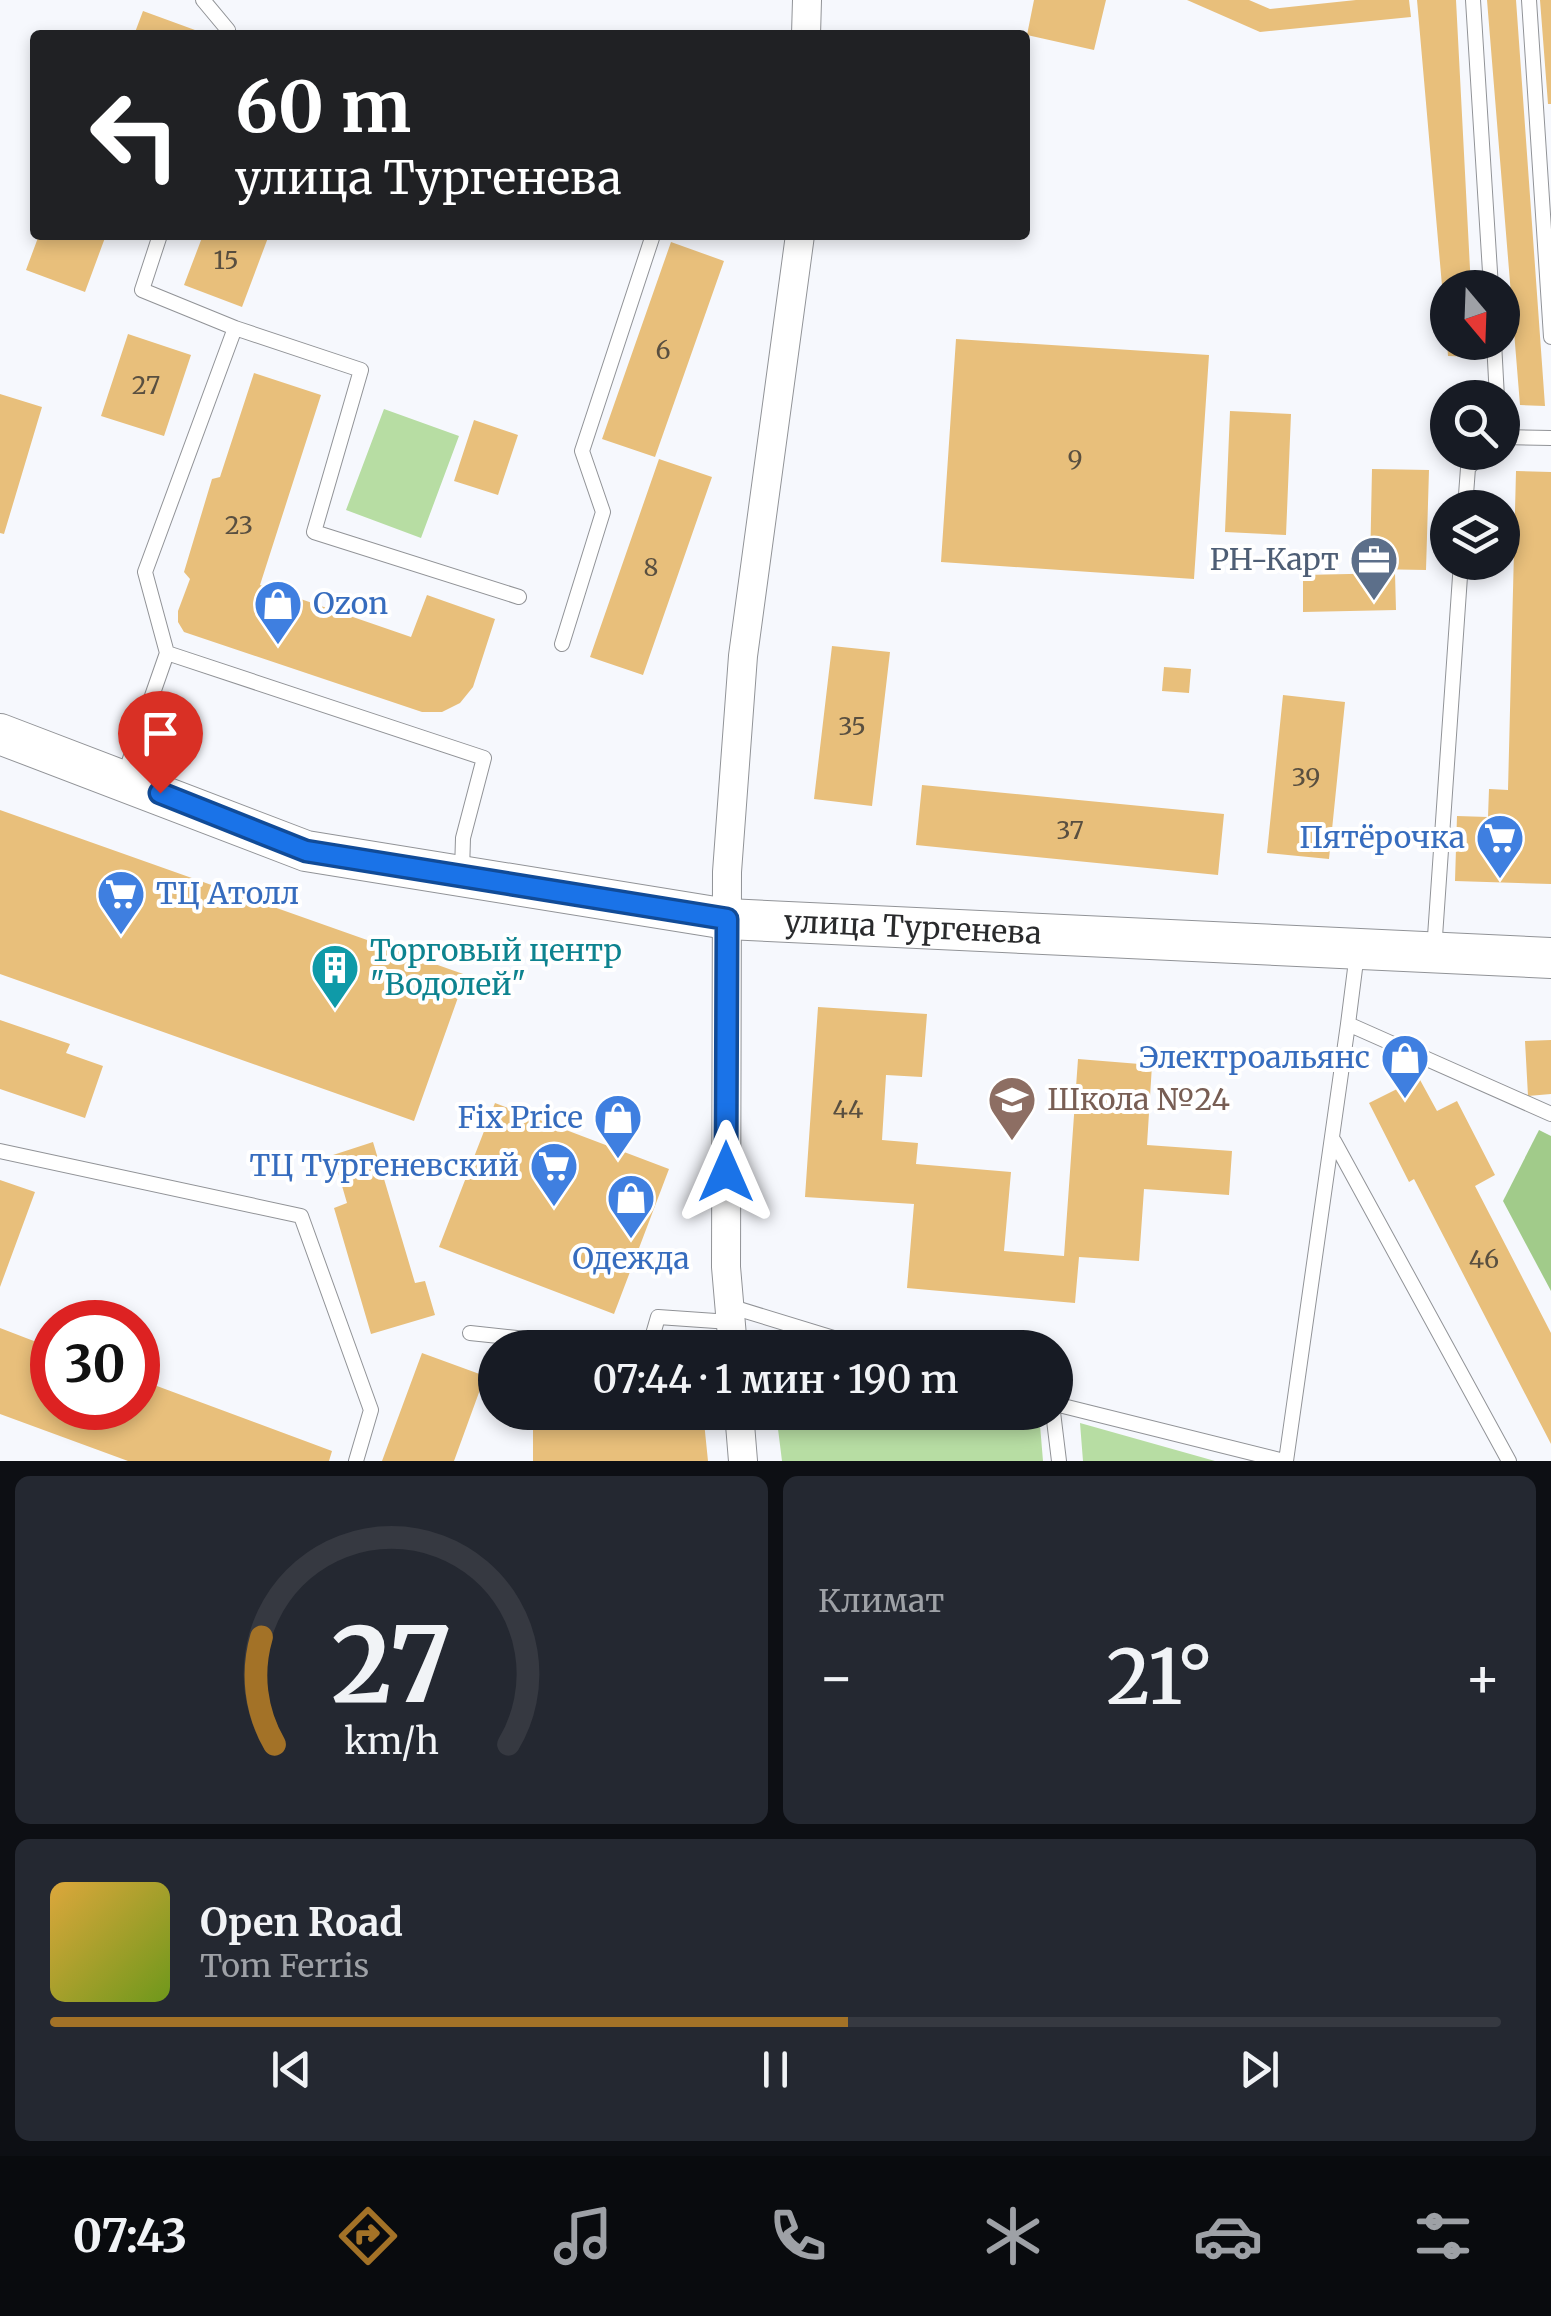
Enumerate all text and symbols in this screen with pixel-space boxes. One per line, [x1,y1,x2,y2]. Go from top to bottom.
text: 60 m [235,63,411,151]
icon: left [70,70,200,200]
text: улица Тургенева [235,150,622,206]
house number: 15 [213,244,239,276]
north arrow [1430,270,1520,360]
map controls [1430,270,1520,580]
house number: 6 [655,334,671,366]
house number: 27 [132,369,160,401]
button: search [1430,380,1520,470]
house number: 9 [1067,443,1083,475]
button: layers [1430,490,1520,580]
house number: 23 [225,509,253,541]
office icon: РН-Карт [1348,534,1400,602]
place label: РН-Карт [1210,540,1339,578]
house number: 8 [644,551,658,583]
shop icon: Ozon [252,578,304,646]
place label: Ozon [313,584,388,622]
pin [118,691,203,794]
icon: arrive [133,706,188,761]
house number: 35 [838,710,866,742]
house number: 39 [1292,761,1320,793]
supermarket icon: Пятёрочка [1474,812,1526,880]
house number: 37 [1056,814,1084,846]
place label: Пятёрочка [1299,818,1465,856]
supermarket icon: ТЦ Атолл [95,868,147,936]
place label: ТЦ Атолл [156,874,299,912]
street label: улица Тургенева [783,902,1042,952]
place label: Торговый центр "Водолей" [370,931,622,1003]
building icon: Торговый центр "Водолей" [309,942,361,1010]
shop icon: Электроальянс [1379,1032,1431,1100]
place label: Электроальянс [1139,1038,1370,1076]
school or university icon: Школа №24 [986,1074,1038,1142]
place label: Школа №24 [1047,1080,1230,1118]
shop icon: Fix Price [592,1092,644,1160]
house number: 44 [833,1093,863,1125]
place label: Fix Price [457,1098,583,1136]
position arrow [674,1120,778,1224]
supermarket icon: ТЦ Тургеневский [528,1140,580,1208]
place label: ТЦ Тургеневский [250,1146,519,1184]
shop icon: Одежда [605,1172,657,1240]
place label: Одежда [572,1239,690,1277]
house number: 46 [1469,1243,1499,1275]
speed limit sign: 30 [30,1300,160,1430]
text: 07:44 · 1 мин · 190 m [593,1356,958,1403]
text: Климат [818,1581,944,1621]
text: 27 [331,1600,452,1730]
text: 21° [1106,1630,1213,1724]
text: − [818,1643,855,1712]
text: + [1464,1643,1501,1712]
text: km/h [344,1719,439,1764]
text: Open Road [200,1899,403,1946]
text: Tom Ferris [200,1946,369,1986]
icon: previous [264,2042,319,2097]
icon: pause [748,2042,803,2097]
icon: next [1232,2042,1287,2097]
icon: directions [333,2201,403,2271]
icon: music [548,2201,618,2271]
icon: phone [763,2201,833,2271]
icon: climate [978,2201,1048,2271]
icon: car [1193,2201,1263,2271]
icon: filters [1408,2201,1478,2271]
text: 07:43 [73,2208,187,2264]

